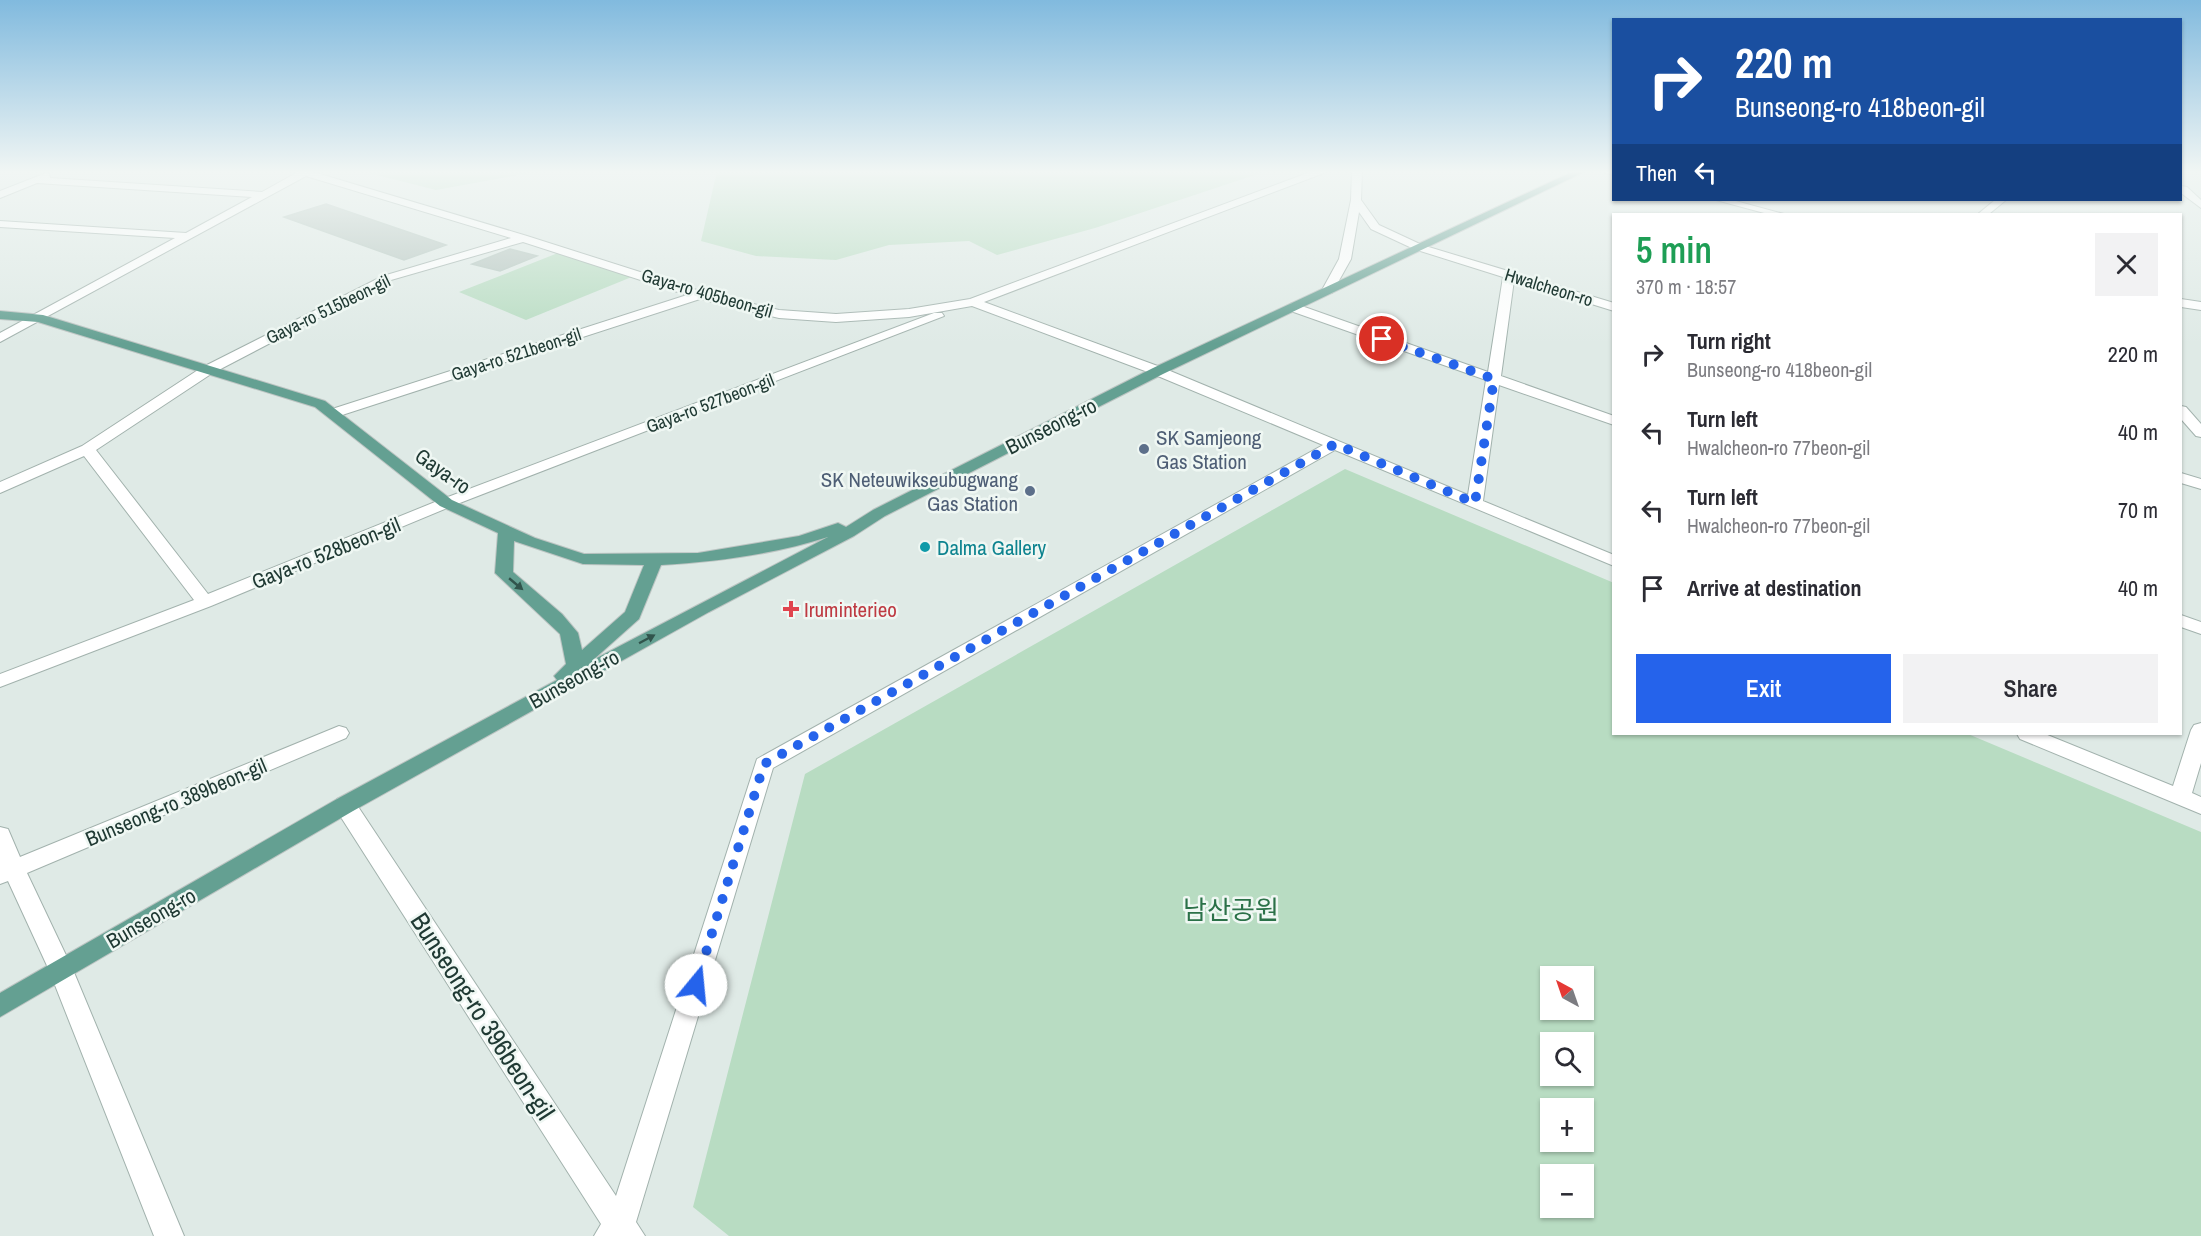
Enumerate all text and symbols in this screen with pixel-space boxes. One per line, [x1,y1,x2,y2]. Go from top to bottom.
text: 220 m [1735,35,1833,91]
icon: right [1636,42,1714,120]
text: Bunseong-ro 418beon-gil [1735,89,1985,125]
icon: left [1689,156,1722,189]
text: Then [1636,158,1677,188]
text: 5 min [1636,226,1712,274]
button: close [2095,233,2158,296]
street label: Gaya-ro 405beon-gil [638,262,776,324]
street label: Hwalcheon-ro [1502,262,1596,312]
street label: Gaya-ro 515beon-gil [262,268,394,350]
text: 370 m · 18:57 [1636,273,1736,300]
pin [1356,313,1407,364]
street label: Gaya-ro 521beon-gil [448,321,584,387]
icon: arrive [1365,322,1398,355]
text: Turn right [1687,326,1771,356]
icon: right [1636,338,1669,371]
text: 220 m [2108,339,2158,369]
text: Bunseong-ro 418beon-gil [1687,356,1872,383]
street label: Gaya-ro 527beon-gil [642,367,778,439]
street label: Bunseong-ro [1000,391,1102,461]
text: Turn left [1687,404,1758,434]
icon: left [1636,416,1669,449]
text: 40 m [2118,417,2158,447]
place label: SK Samjeong Gas Station [1156,423,1262,476]
text: Hwalcheon-ro 77beon-gil [1687,434,1870,461]
street label: Gaya-ro [409,441,477,501]
marker: SK Samjeong Gas Station [1137,442,1151,456]
place label: SK Neteuwikseubugwang Gas Station [821,465,1018,518]
text: Turn left [1687,482,1758,512]
marker: SK Neteuwikseubugwang Gas Station [1023,484,1037,498]
icon: left [1636,494,1669,527]
text: 70 m [2118,495,2158,525]
street label: Gaya-ro 528beon-gil [247,510,405,596]
text: Hwalcheon-ro 77beon-gil [1687,512,1870,539]
place label: Dalma Gallery [937,533,1046,562]
marker: Dalma Gallery [918,540,932,554]
icon: arrive [1636,572,1669,605]
text: Arrive at destination [1687,573,1861,603]
text: 40 m [2118,573,2158,603]
one-way arrow [508,577,523,590]
place label: Iruminterieo [804,595,897,624]
marker: Iruminterieo [782,600,800,618]
one-way arrow [639,634,656,644]
street label: Bunseong-ro [524,642,624,716]
button: Exit [1636,654,1891,723]
button: Share [1903,654,2158,723]
street label: Bunseong-ro 389beon-gil [81,751,271,853]
street label: Bunseong-ro [101,881,201,955]
park label: 남산공원 [1183,892,1279,927]
street label: Bunseong-ro 396beon-gil [403,906,563,1126]
position arrow [664,953,728,1017]
north arrow [1540,966,1594,1020]
map controls [1540,966,1594,1218]
button: search [1540,1032,1594,1086]
button: + [1540,1098,1594,1152]
button: − [1540,1164,1594,1218]

